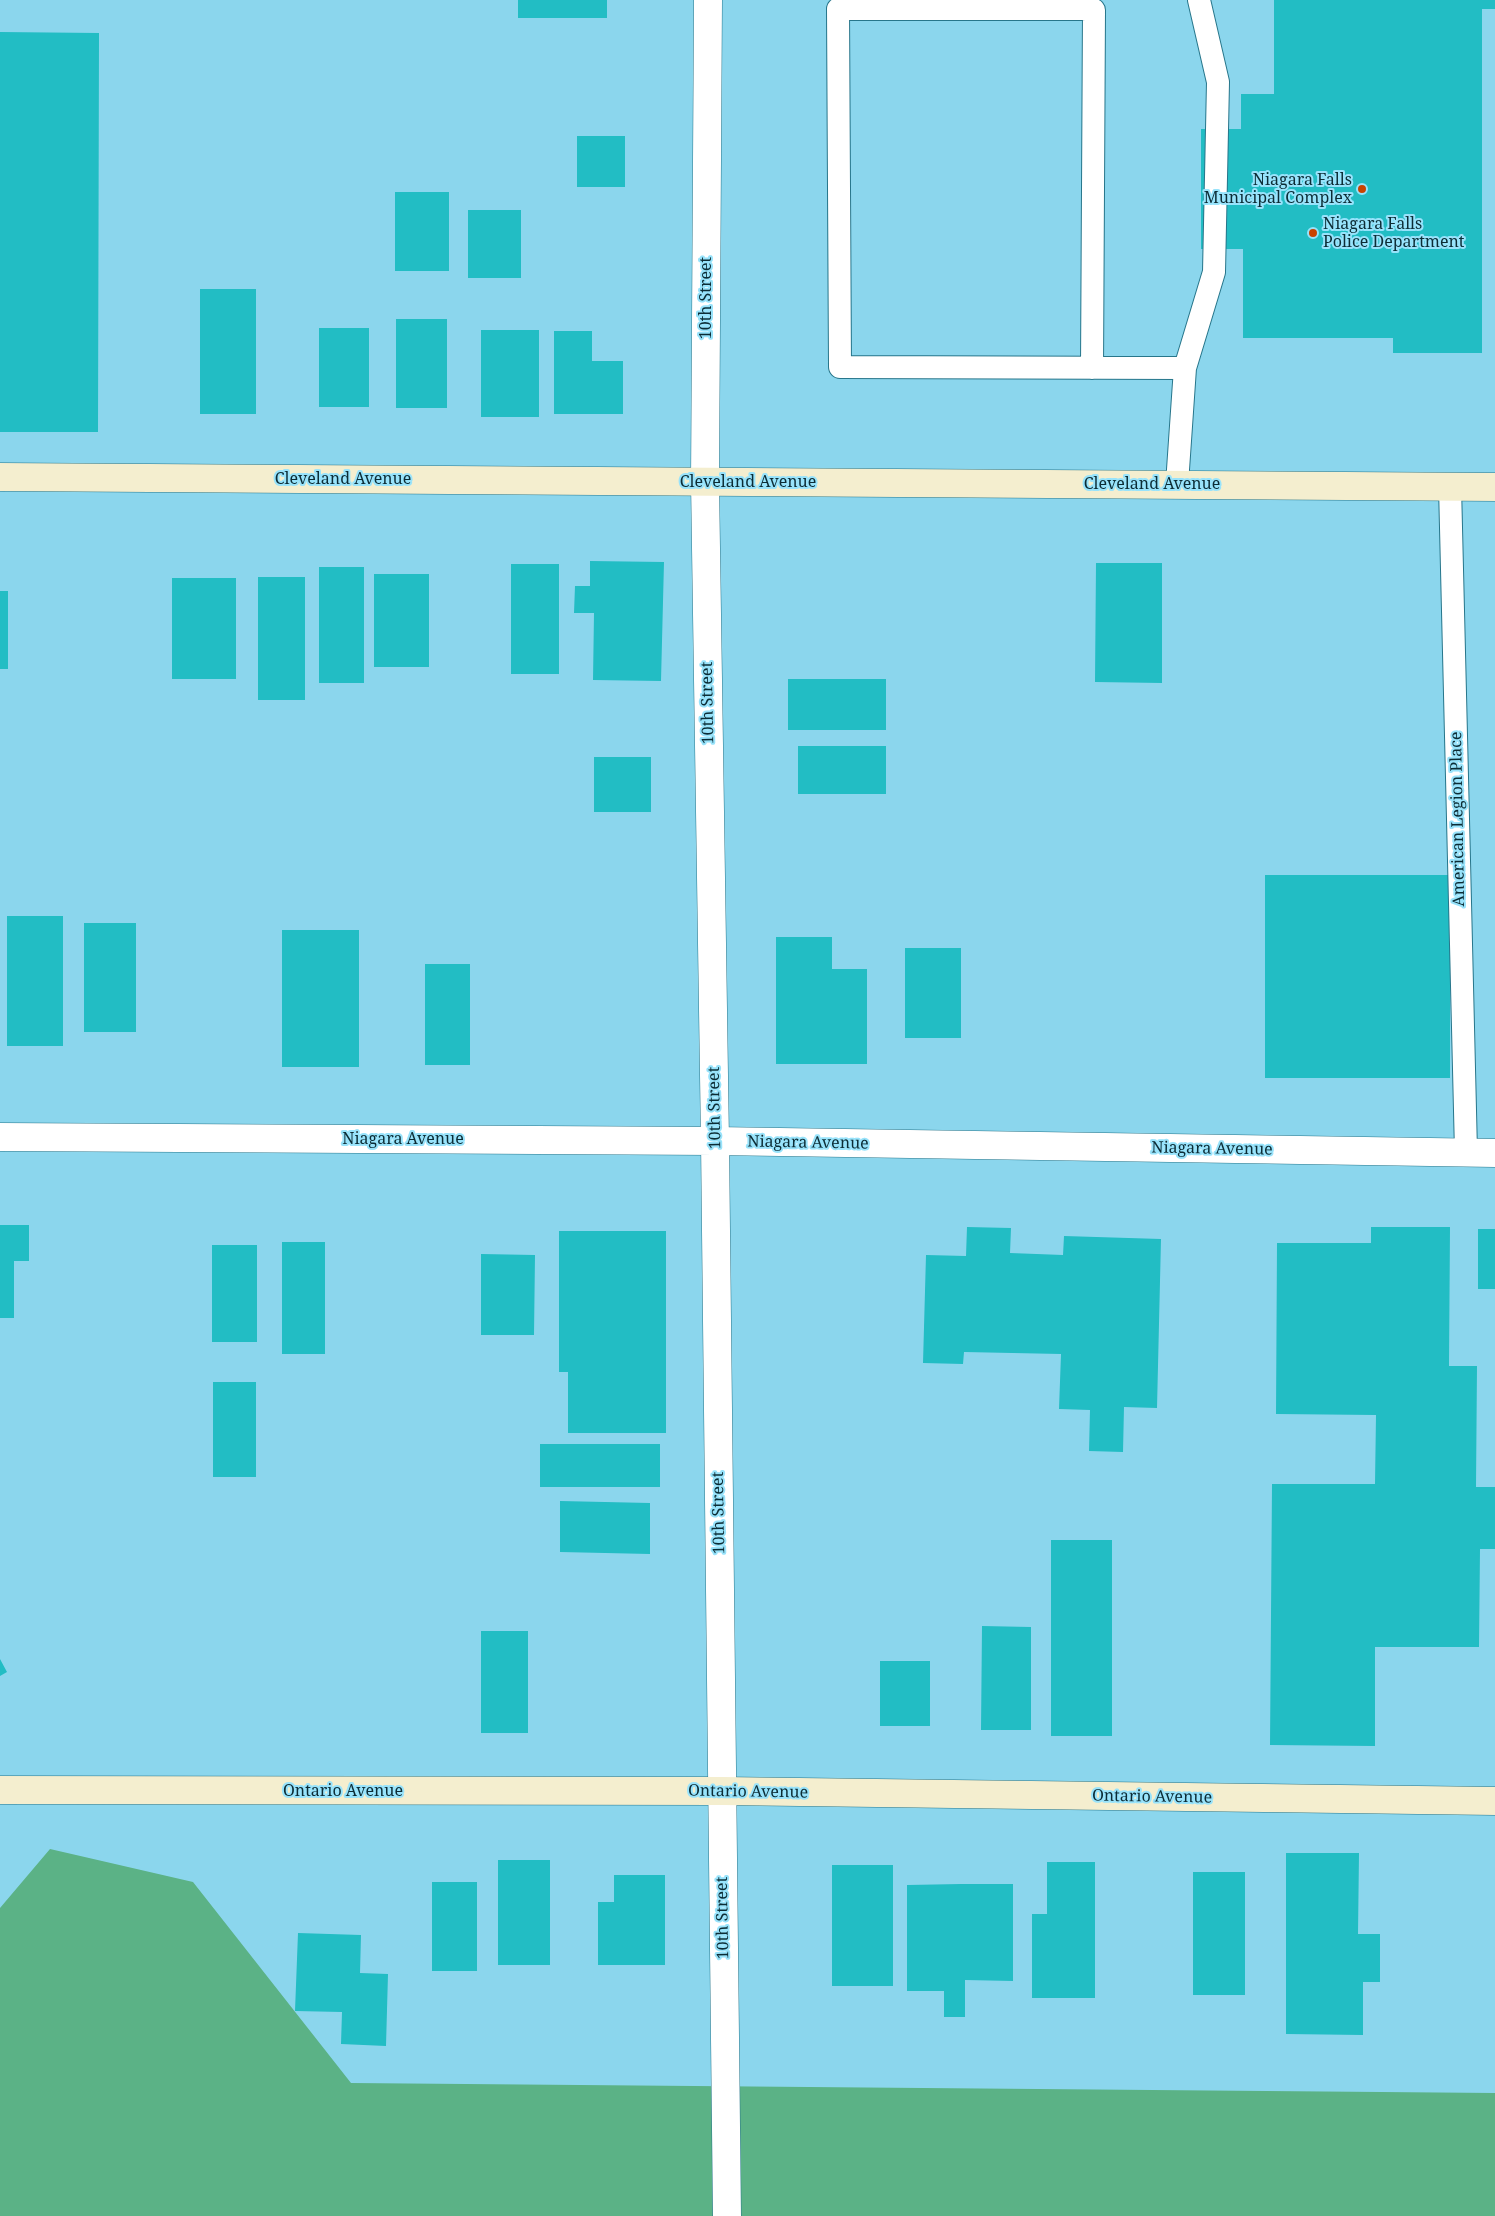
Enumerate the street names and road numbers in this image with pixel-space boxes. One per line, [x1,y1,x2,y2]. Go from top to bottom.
street label: 10th Street [696,257,716,339]
street label: Cleveland Avenue [275,469,411,489]
street label: Cleveland Avenue [680,472,816,492]
street label: Cleveland Avenue [1084,474,1220,494]
street label: 10th Street [698,662,718,744]
street label: American Legion Place [1447,731,1469,907]
street label: 10th Street [705,1067,725,1149]
street label: Niagara Avenue [342,1129,464,1149]
street label: Niagara Avenue [747,1132,869,1154]
street label: Niagara Avenue [1151,1138,1273,1160]
street label: 10th Street [709,1472,729,1554]
street label: Ontario Avenue [283,1781,403,1801]
street label: Ontario Avenue [688,1781,808,1803]
street label: Ontario Avenue [1092,1786,1212,1808]
street label: 10th Street [713,1877,733,1959]

